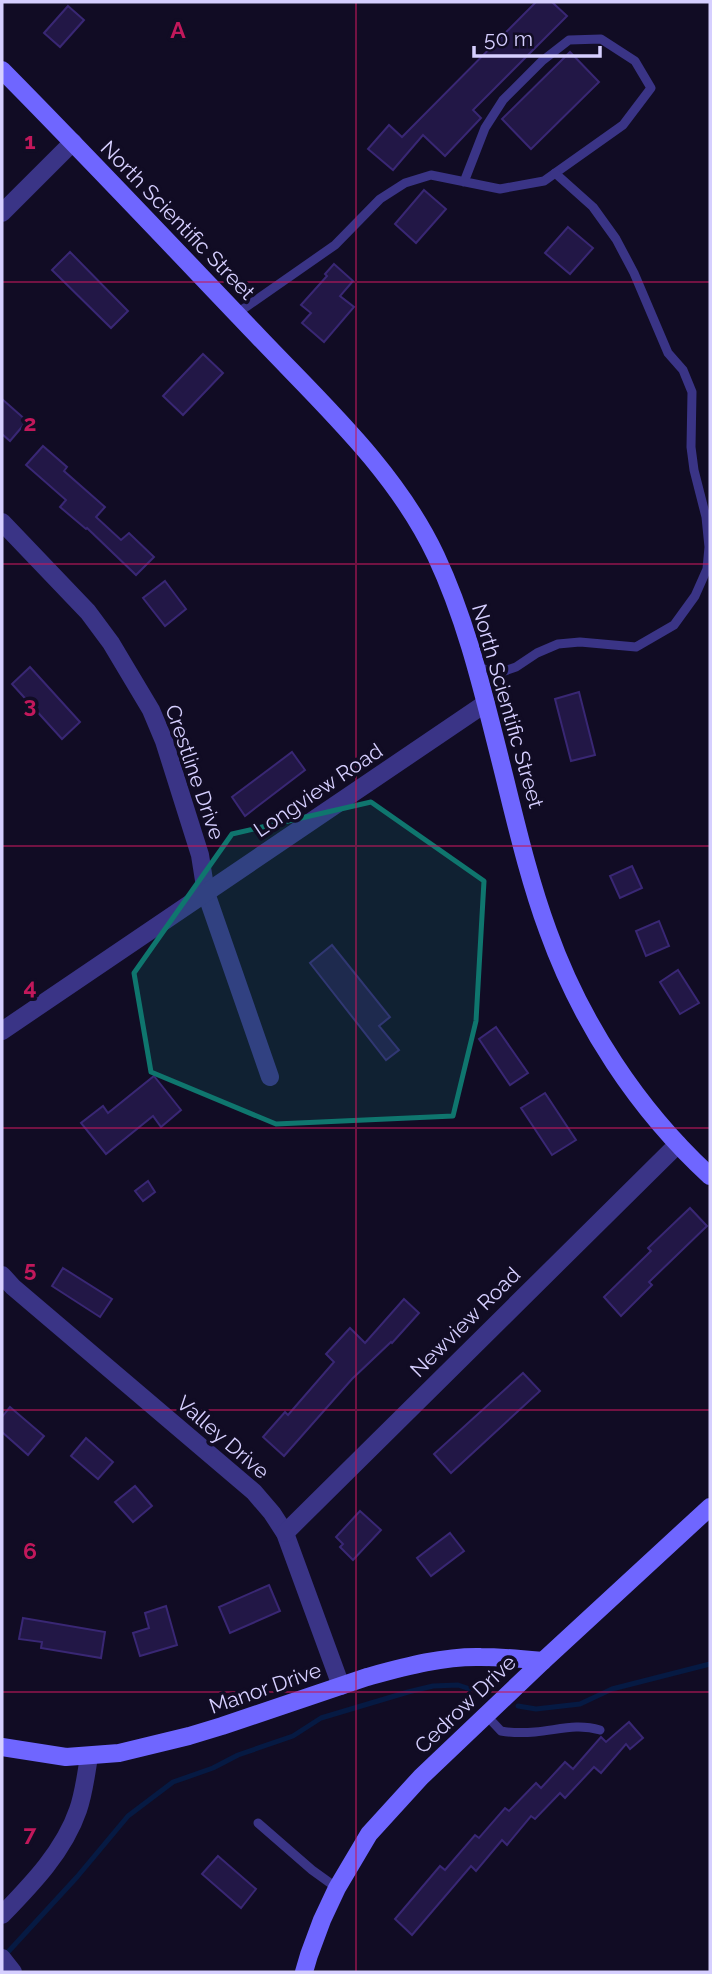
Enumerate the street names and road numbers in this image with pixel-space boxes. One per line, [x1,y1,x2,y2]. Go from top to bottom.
street label: North Scientific Street [96,135,260,305]
street label: North Scientific Street [467,601,549,811]
street label: Crestline Drive [160,701,230,843]
street label: Longview Road [249,738,387,842]
street label: Newview Road [405,1262,525,1382]
street label: Valley Drive [172,1390,274,1484]
street label: Cedrow Drive [409,1650,521,1758]
street label: Manor Drive [206,1657,324,1719]

